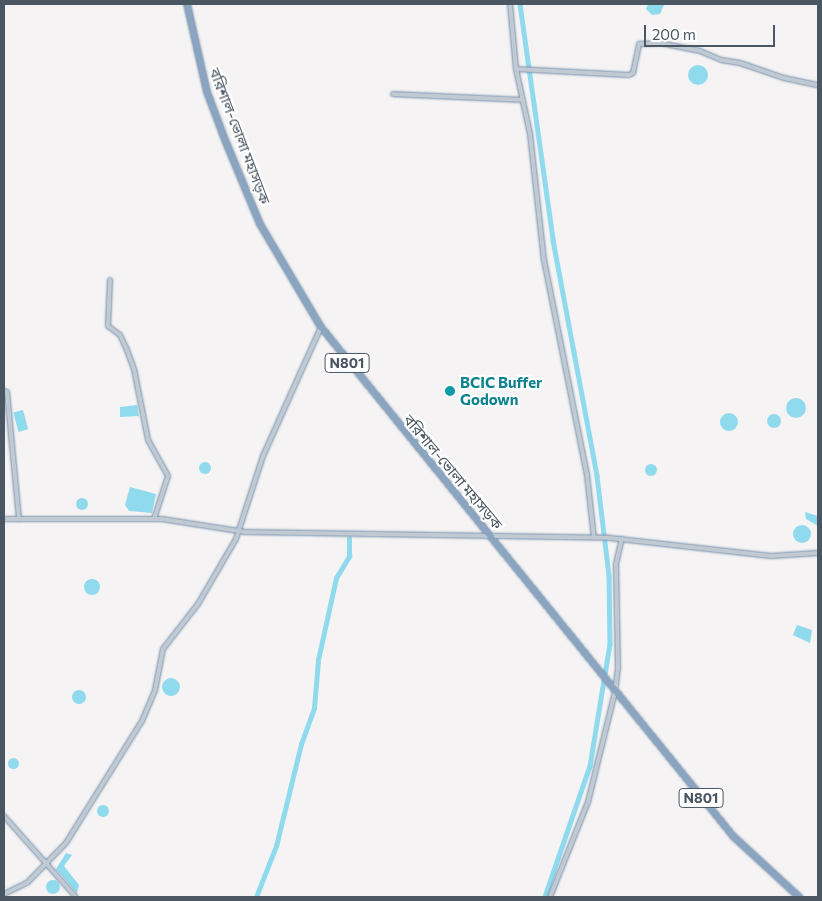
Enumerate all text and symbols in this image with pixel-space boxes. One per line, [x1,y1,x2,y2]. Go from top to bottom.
scale bar [647,15,778,47]
text: 200 m [652,25,696,43]
street label: বরিশাল-ভোলা মহাসড়ক [206,65,274,207]
road number: N801 [324,352,370,374]
place label: BCIC Buffer Godown [460,373,542,408]
marker: BCIC Buffer Godown [444,385,456,397]
street label: বরিশাল-ভোলা মহাসড়ক [400,411,506,533]
road number: N801 [678,786,724,810]

